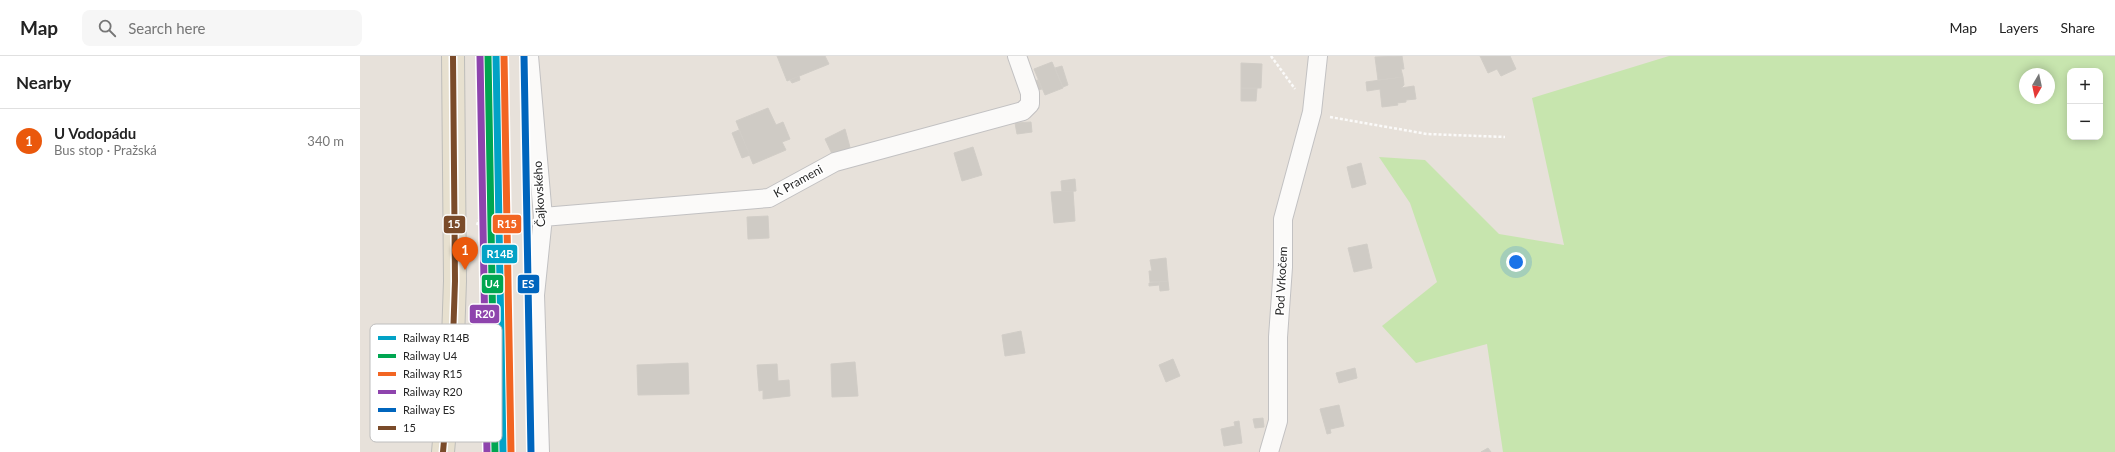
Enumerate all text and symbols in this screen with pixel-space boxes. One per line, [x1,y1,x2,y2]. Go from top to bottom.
search box [82,10,362,46]
text: Map [20,16,58,39]
icon: search [96,17,118,39]
text: Search here [128,19,206,37]
text: Map [1949,19,1977,36]
text: Layers [1999,19,2039,36]
text: Share [2061,19,2095,36]
north arrow [2019,68,2055,104]
map controls [2067,68,2103,140]
button: + [2067,68,2103,104]
text: Nearby [16,72,71,93]
button: − [2067,104,2103,140]
text: U Vodopádu [54,124,136,142]
text: 1 [25,133,33,149]
text: 340 m [307,133,344,149]
text: Bus stop · Pražská [54,142,157,158]
street label: Čajkovského [530,160,548,227]
street label: K Prameni [771,161,825,201]
line badge: R15 [492,214,522,234]
line badge: 15 [443,215,466,234]
text: 15 [448,217,460,230]
text: R15 [497,217,517,230]
pin: 1 [452,237,478,270]
line badge: R14B [481,244,518,264]
street label: Pod Vrkočem [1272,246,1290,316]
text: R14B [486,247,514,260]
your location [1506,252,1526,272]
line badge: U4 [481,274,504,294]
line badge: ES [517,274,540,294]
text: U4 [485,277,500,290]
text: ES [522,277,534,290]
line badge: R20 [469,304,500,324]
text: R20 [475,307,496,320]
legend [370,324,502,442]
text: Railway R14B [403,331,469,344]
text: Railway U4 [403,349,458,362]
text: Railway R15 [403,367,462,380]
text: Railway R20 [403,385,463,398]
text: Railway ES [403,403,455,416]
text: 15 [403,421,416,434]

